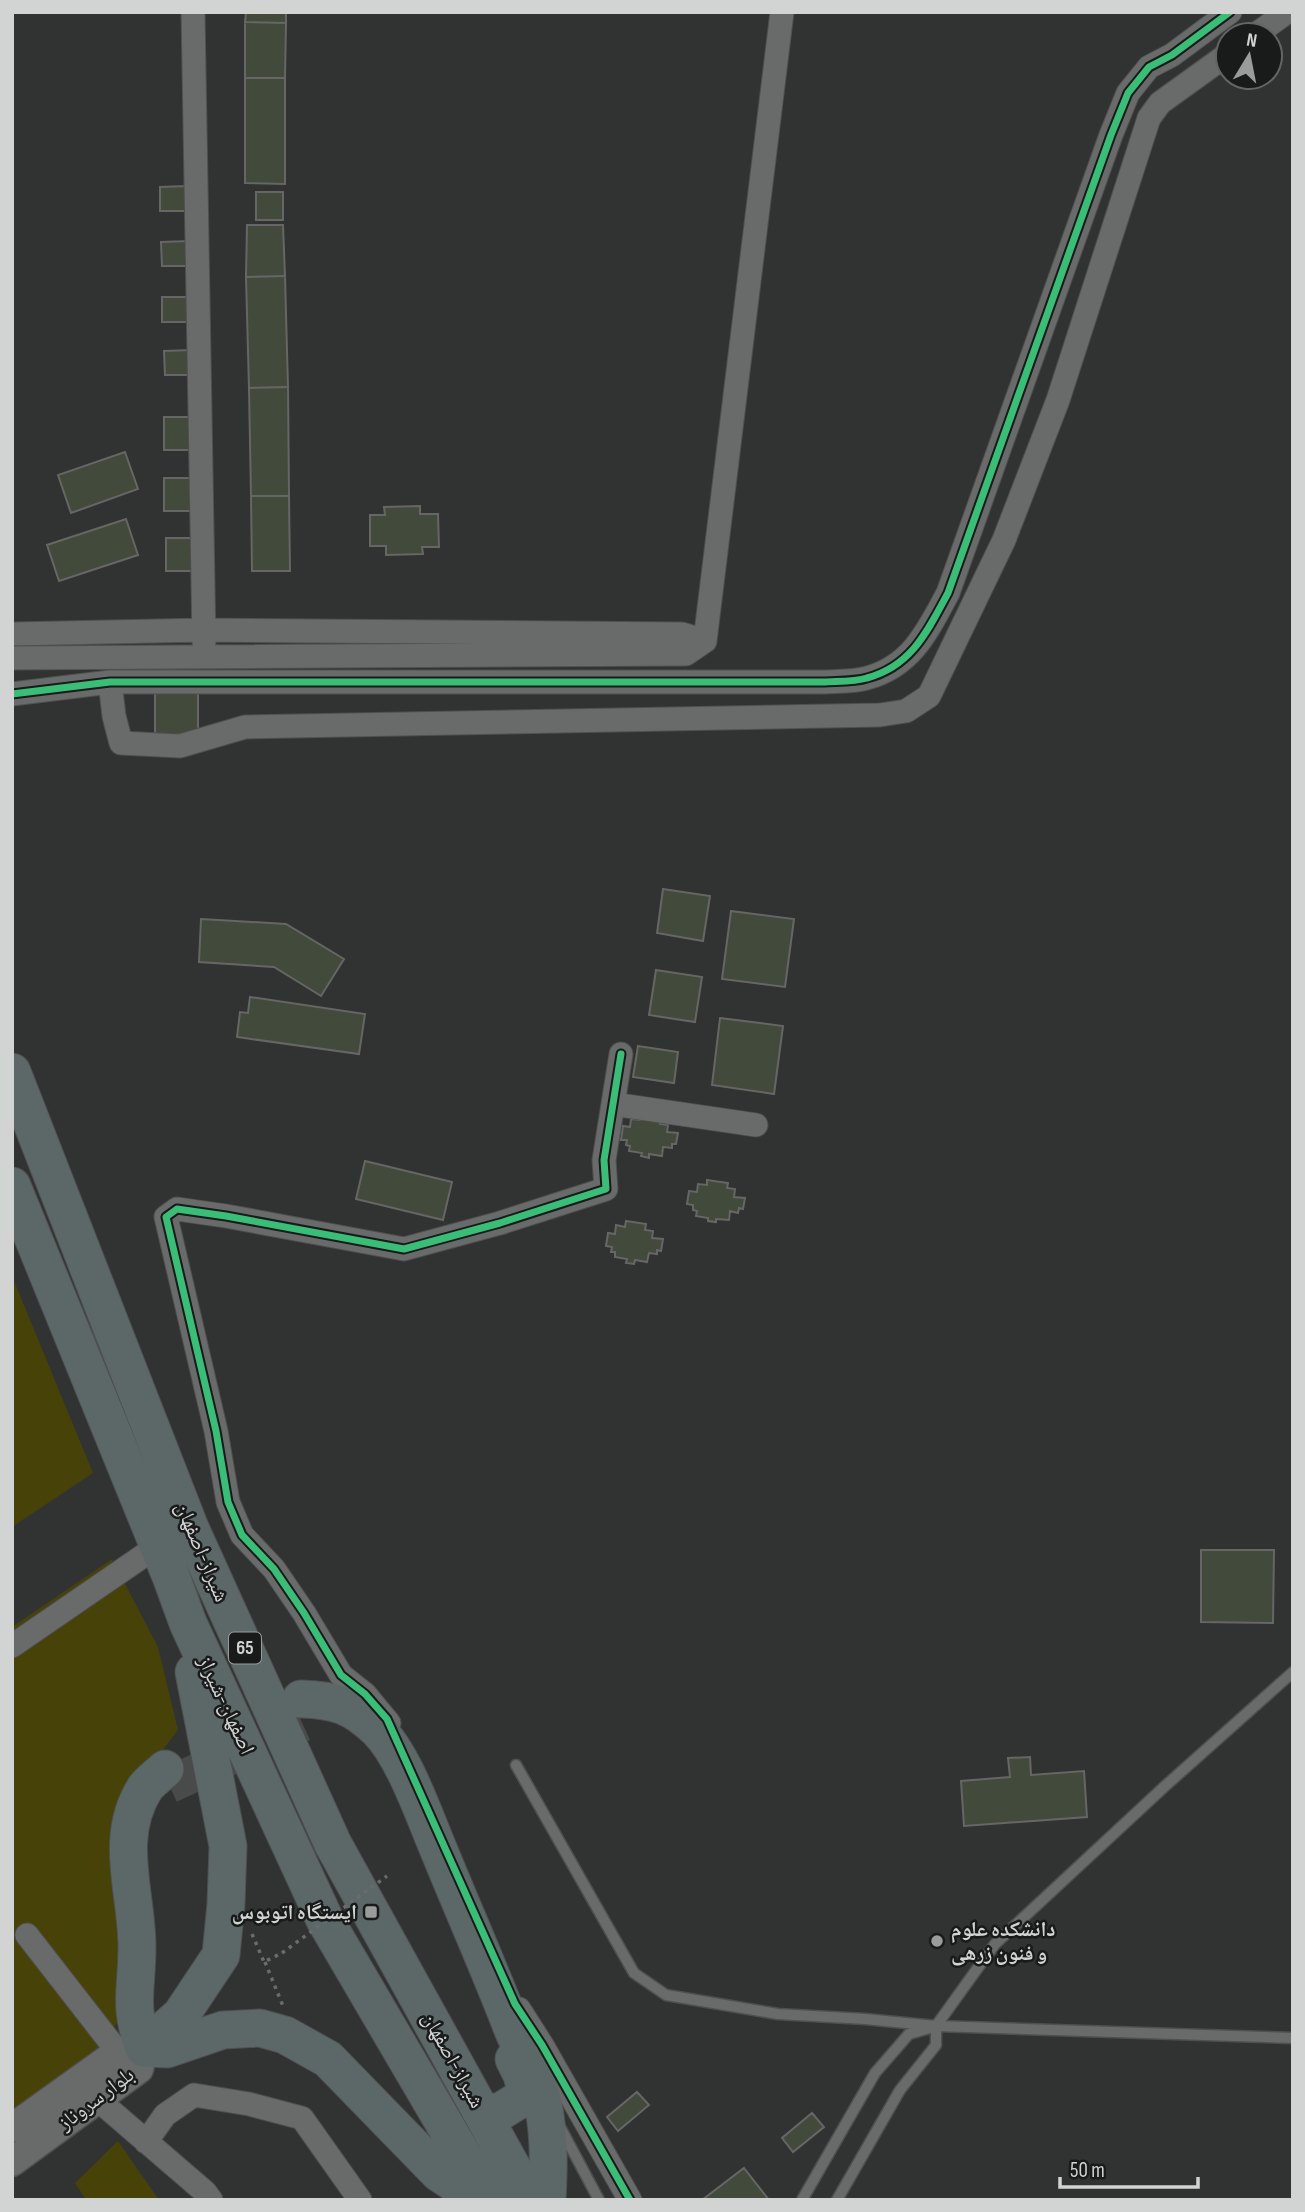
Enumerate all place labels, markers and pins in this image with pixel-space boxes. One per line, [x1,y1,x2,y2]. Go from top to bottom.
place label: ایستگاه اتوبوس [232,1900,357,1925]
marker: ایستگاه اتوبوس [363,1904,379,1920]
place label: دانشکده علوم و فنون زرهی [951,1917,1056,1966]
marker: دانشکده علوم و فنون زرهی [929,1933,945,1949]

